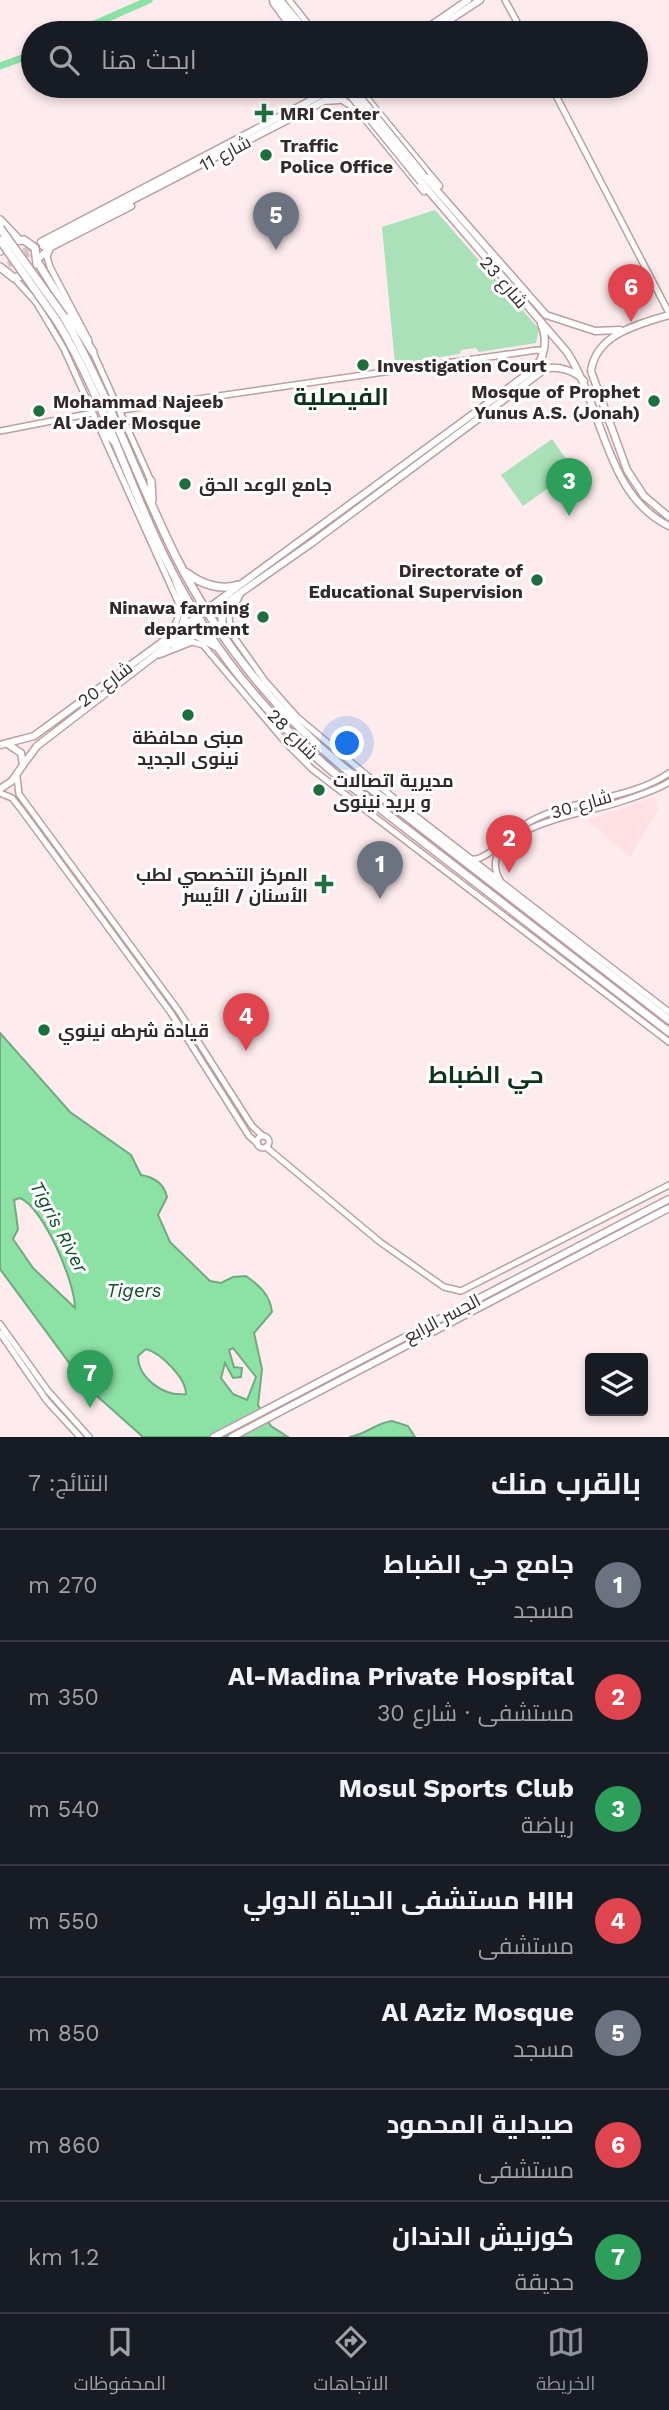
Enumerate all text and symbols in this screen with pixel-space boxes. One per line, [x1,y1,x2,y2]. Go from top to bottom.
search box [21,21,648,98]
icon: search [45,41,83,79]
text: ابحث هنا [101,45,197,75]
marker: MRI Center [254,103,274,123]
place label: MRI Center [280,103,380,124]
street label: شارع 11 [196,131,255,177]
place label: Traffic Police Office [280,135,393,177]
marker: Traffic Police Office [258,147,274,163]
pin: 5 [253,192,299,250]
street label: شارع 23 [474,252,532,314]
pin: 6 [608,264,654,322]
place label: Investigation Court [377,355,547,376]
marker: Investigation Court [355,357,371,373]
place label: Mosque of Prophet Yunus A.S. (Jonah) [471,381,640,423]
district label: الفيصلية [293,383,389,411]
place label: Mohammad Najeeb Al Jader Mosque [53,391,223,433]
marker: Mosque of Prophet Yunus A.S. (Jonah) [646,393,662,409]
marker: Mohammad Najeeb Al Jader Mosque [31,403,47,419]
pin: 3 [546,458,592,516]
place label: جامع الوعد الحق [199,474,332,497]
marker: جامع الوعد الحق [177,476,193,492]
place label: Directorate of Educational Supervision [309,560,524,602]
marker: Directorate of Educational Supervision [529,572,545,588]
place label: Ninawa farming department [109,597,250,639]
marker: Ninawa farming department [255,609,271,625]
street label: شارع 20 [74,657,138,713]
street label: شارع 28 [262,704,323,765]
marker: مبنى محافظة نينوى الجديد [180,707,196,723]
your location [330,726,364,760]
place label: مبنى محافظة نينوى الجديد [132,727,244,770]
place label: مديرية اتصالات و بريد نينوى [333,770,454,813]
marker: مديرية اتصالات و بريد نينوى [311,782,327,798]
street label: شارع 30 [548,785,615,825]
pin: 2 [486,815,532,873]
pin: 1 [357,841,403,899]
place label: المركز التخصصي لطب الأسنان / الأيسر [136,864,308,907]
marker: المركز التخصصي لطب الأسنان / الأيسر [314,874,334,894]
pin: 4 [223,993,269,1051]
place label: قيادة شرطه نينوي [58,1020,209,1045]
marker: قيادة شرطه نينوي [36,1022,52,1038]
district label: حي الضباط [428,1061,544,1094]
water label: Tigris River [25,1177,93,1277]
water label: Tigers [106,1279,162,1302]
street label: الجسر الرابع [400,1289,485,1349]
pin: 7 [67,1350,113,1408]
map controls [585,1353,648,1416]
button: layers [585,1353,648,1416]
text: بالقرب منك [491,1466,641,1501]
text: النتائج: 7 [28,1470,109,1497]
text: جامع حي الضباط [384,1549,574,1579]
text: 270 m [28,1572,97,1599]
text: 1 [613,1572,623,1599]
text: مسجد [513,1597,574,1624]
text: Al-Madina Private Hospital [228,1661,574,1691]
text: 350 m [28,1684,99,1711]
text: 2 [611,1684,625,1711]
text: مستشفى · شارع 30 [377,1700,574,1727]
text: Mosul Sports Club [339,1773,574,1803]
text: 540 m [28,1796,100,1823]
text: 3 [611,1796,625,1823]
text: رياضة [521,1812,574,1839]
text: HIH مستشفى الحياة الدولي [243,1885,574,1915]
text: 550 m [28,1908,99,1935]
text: 4 [611,1908,625,1935]
text: مستشفى [478,1933,574,1960]
text: Al Aziz Mosque [382,1997,574,2027]
text: 850 m [28,2020,100,2047]
text: 5 [611,2020,625,2047]
text: مسجد [513,2036,574,2063]
text: صيدلية المحمود [386,2109,574,2139]
text: 860 m [28,2132,100,2159]
text: 6 [611,2132,625,2159]
text: مستشفى [478,2157,574,2184]
text: كورنيش الدندان [392,2221,574,2251]
text: 1.2 km [28,2244,99,2271]
text: 7 [611,2244,625,2271]
text: حديقة [515,2269,574,2296]
tab: المحفوظات [74,2323,166,2401]
tab: الاتجاهات [313,2323,389,2401]
tab: الخريطة [536,2323,595,2401]

